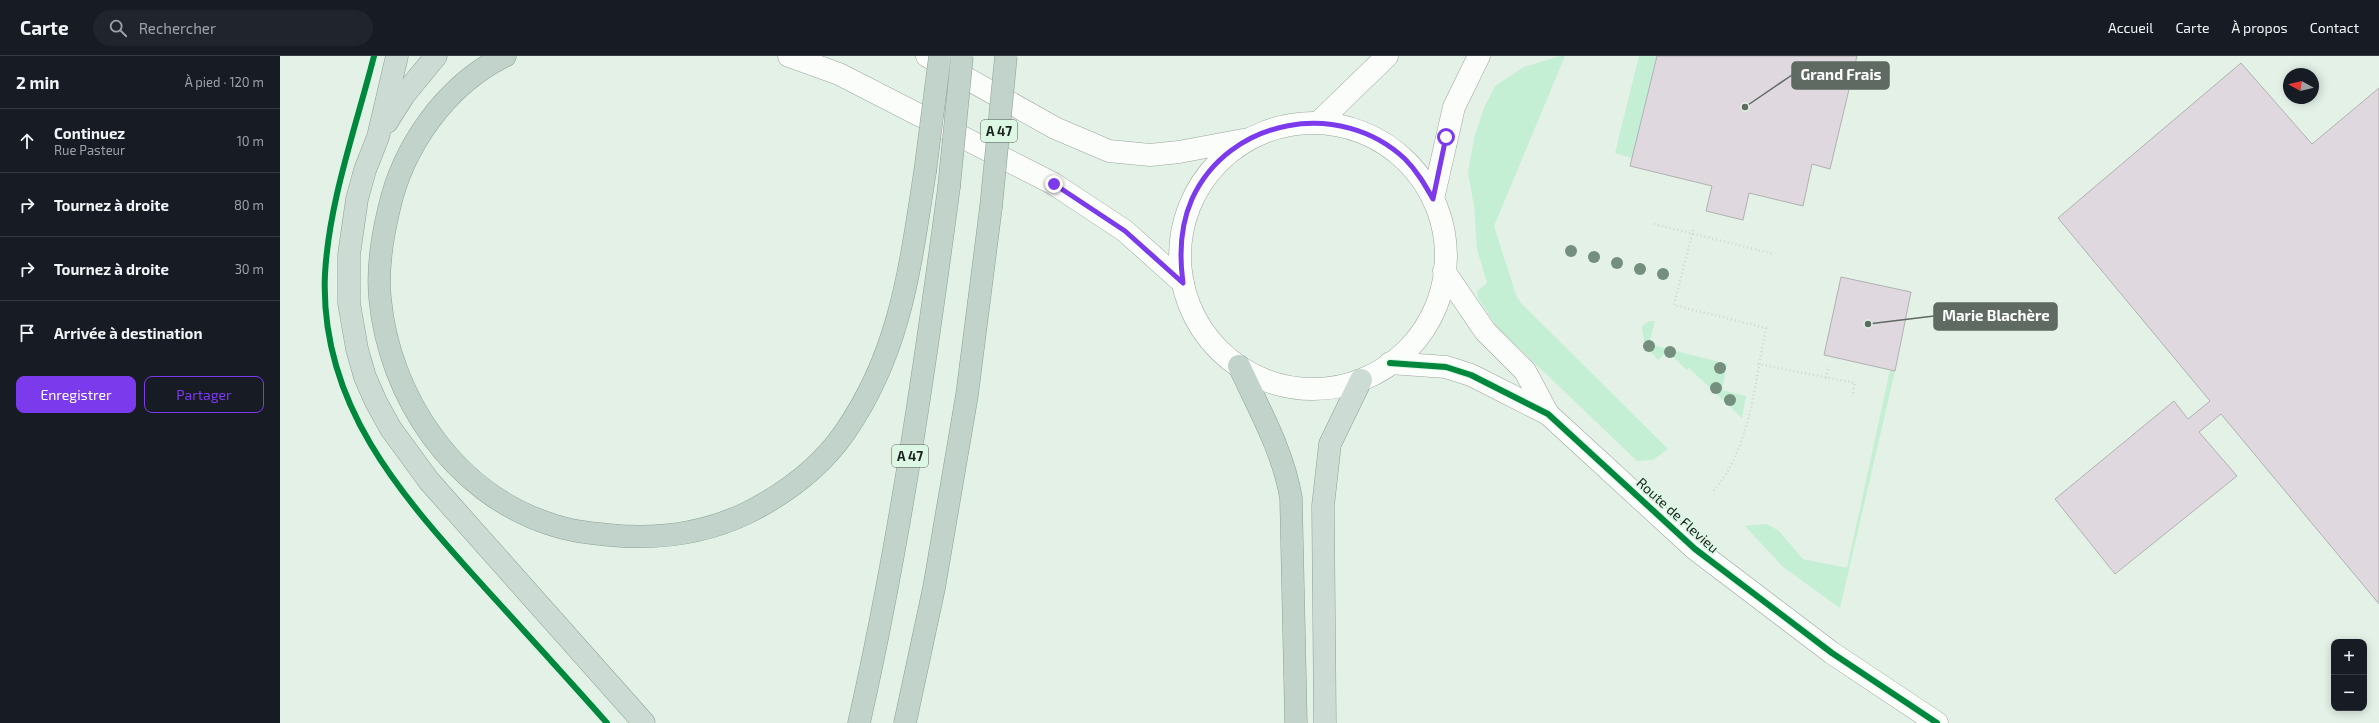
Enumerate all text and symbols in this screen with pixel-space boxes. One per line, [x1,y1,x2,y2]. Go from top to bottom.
search box [93,10,373,46]
text: Carte [20,16,69,39]
icon: search [107,17,129,39]
text: Rechercher [139,19,216,37]
text: Accueil [2108,19,2153,36]
text: Carte [2175,19,2210,36]
text: À propos [2232,19,2288,36]
text: Contact [2310,19,2359,36]
callout: Grand Frais [1792,62,1889,89]
text: Grand Frais [1800,65,1882,83]
north arrow [2283,68,2319,104]
text: 2 min [16,72,59,92]
text: À pied · 120 m [185,74,264,90]
road number: A 47 [981,120,1017,142]
text: Continuez [54,124,125,142]
route start [1437,128,1455,146]
icon: ahead [16,130,38,152]
text: 10 m [237,133,264,149]
text: Rue Pasteur [54,142,125,158]
route end [1045,175,1063,193]
icon: right [16,194,38,216]
text: Tournez à droite [54,196,169,214]
text: 80 m [234,197,264,213]
icon: right [16,258,38,280]
text: Tournez à droite [54,260,169,278]
text: 30 m [235,261,264,277]
callout: Marie Blachère [1934,303,2057,330]
text: Marie Blachère [1942,306,2050,324]
icon: arrive [16,322,38,344]
text: Arrivée à destination [54,324,202,342]
button: Enregistrer [16,376,136,413]
button: Partager [144,376,264,413]
road number: A 47 [892,445,928,467]
street label: Route de Flevieu [1633,474,1723,556]
map controls [2331,639,2367,711]
button: + [2331,639,2367,675]
button: − [2331,675,2367,711]

